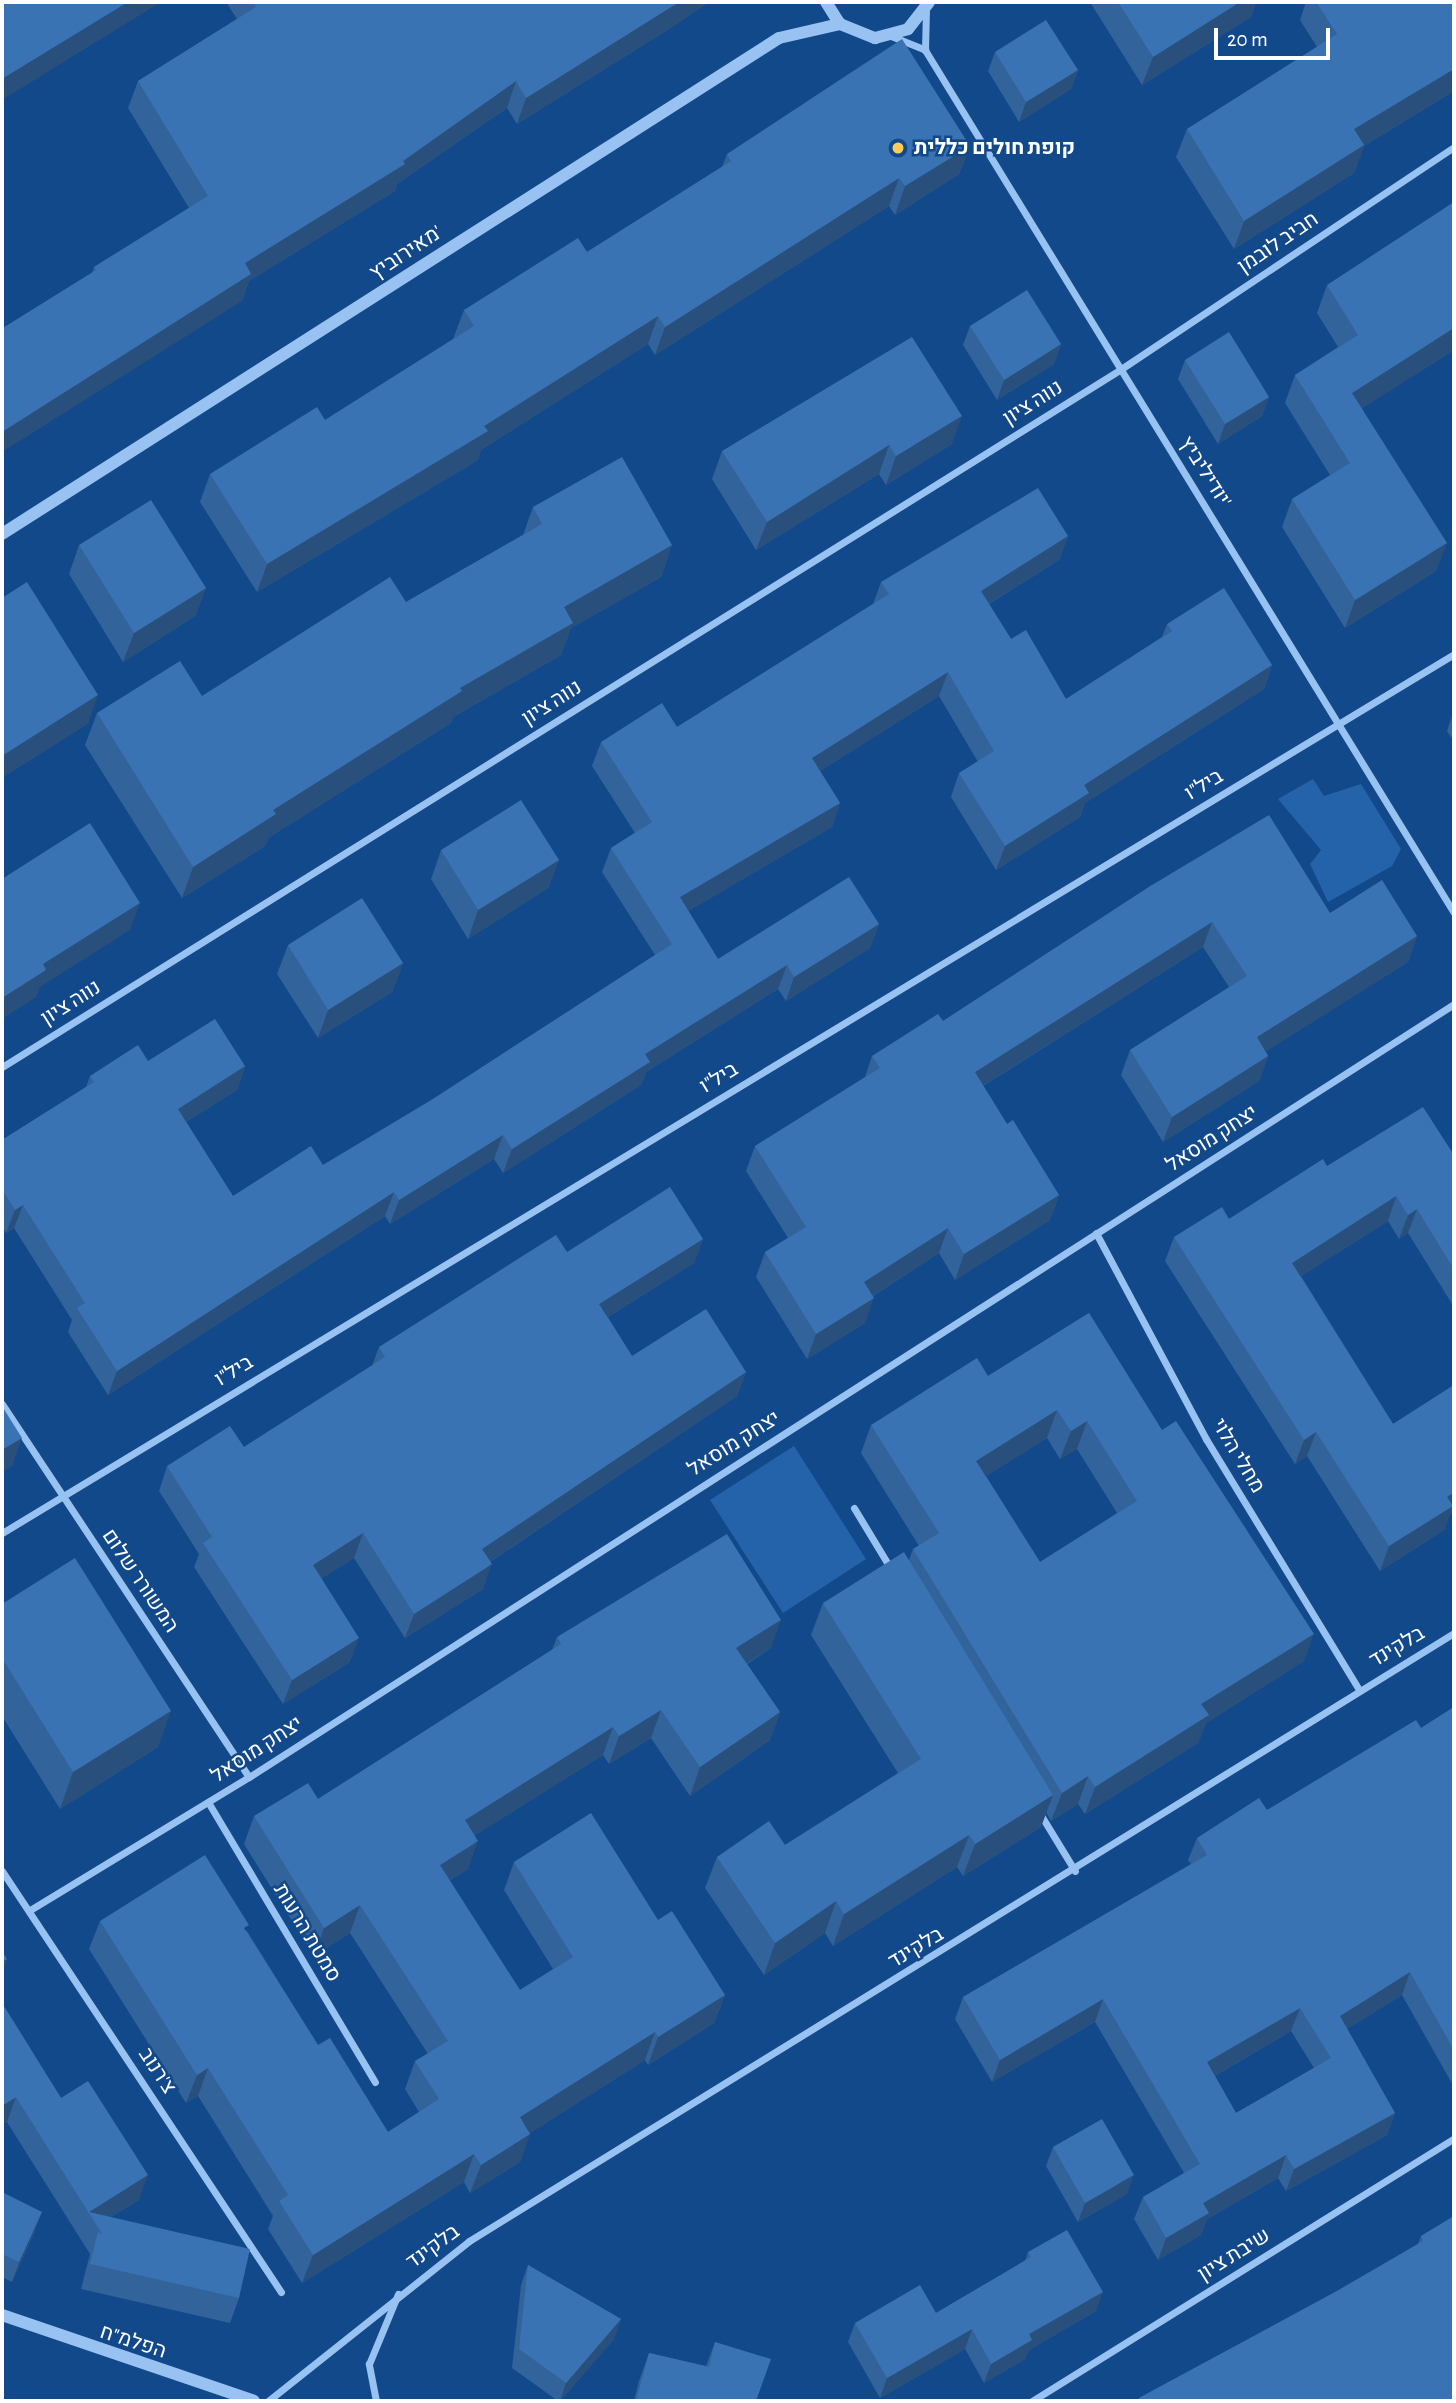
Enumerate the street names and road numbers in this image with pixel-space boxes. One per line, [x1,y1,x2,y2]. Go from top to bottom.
street label: חביב לובמן [1233,207,1323,279]
street label: מאירוביץ' [365,220,447,286]
street label: נווה ציון [998,375,1068,431]
street label: יודיליביץ' [1173,432,1237,512]
street label: נווה ציון [517,675,587,731]
street label: ביל"ו [1180,764,1228,806]
street label: נווה ציון [36,975,106,1031]
street label: ביל"ו [695,1057,743,1099]
street label: יצחק מוסאל [1161,1100,1263,1178]
street label: ביל"ו [210,1350,258,1392]
street label: יצחק מוסאל [683,1406,785,1482]
street label: מחלי הלוי [1206,1414,1270,1498]
street label: המשורר שלום [96,1524,184,1638]
street label: בלקינד [1365,1621,1429,1673]
street label: יצחק מוסאל [206,1711,308,1789]
street label: סמטת הרעות [268,1879,346,1987]
street label: בלקינד [884,1922,948,1974]
street label: צ'רנוב [133,2043,181,2099]
street label: בלקינד [401,2219,465,2275]
street label: שיבת ציון [1193,2223,1275,2287]
street label: הפלמ"ח [97,2319,169,2365]

